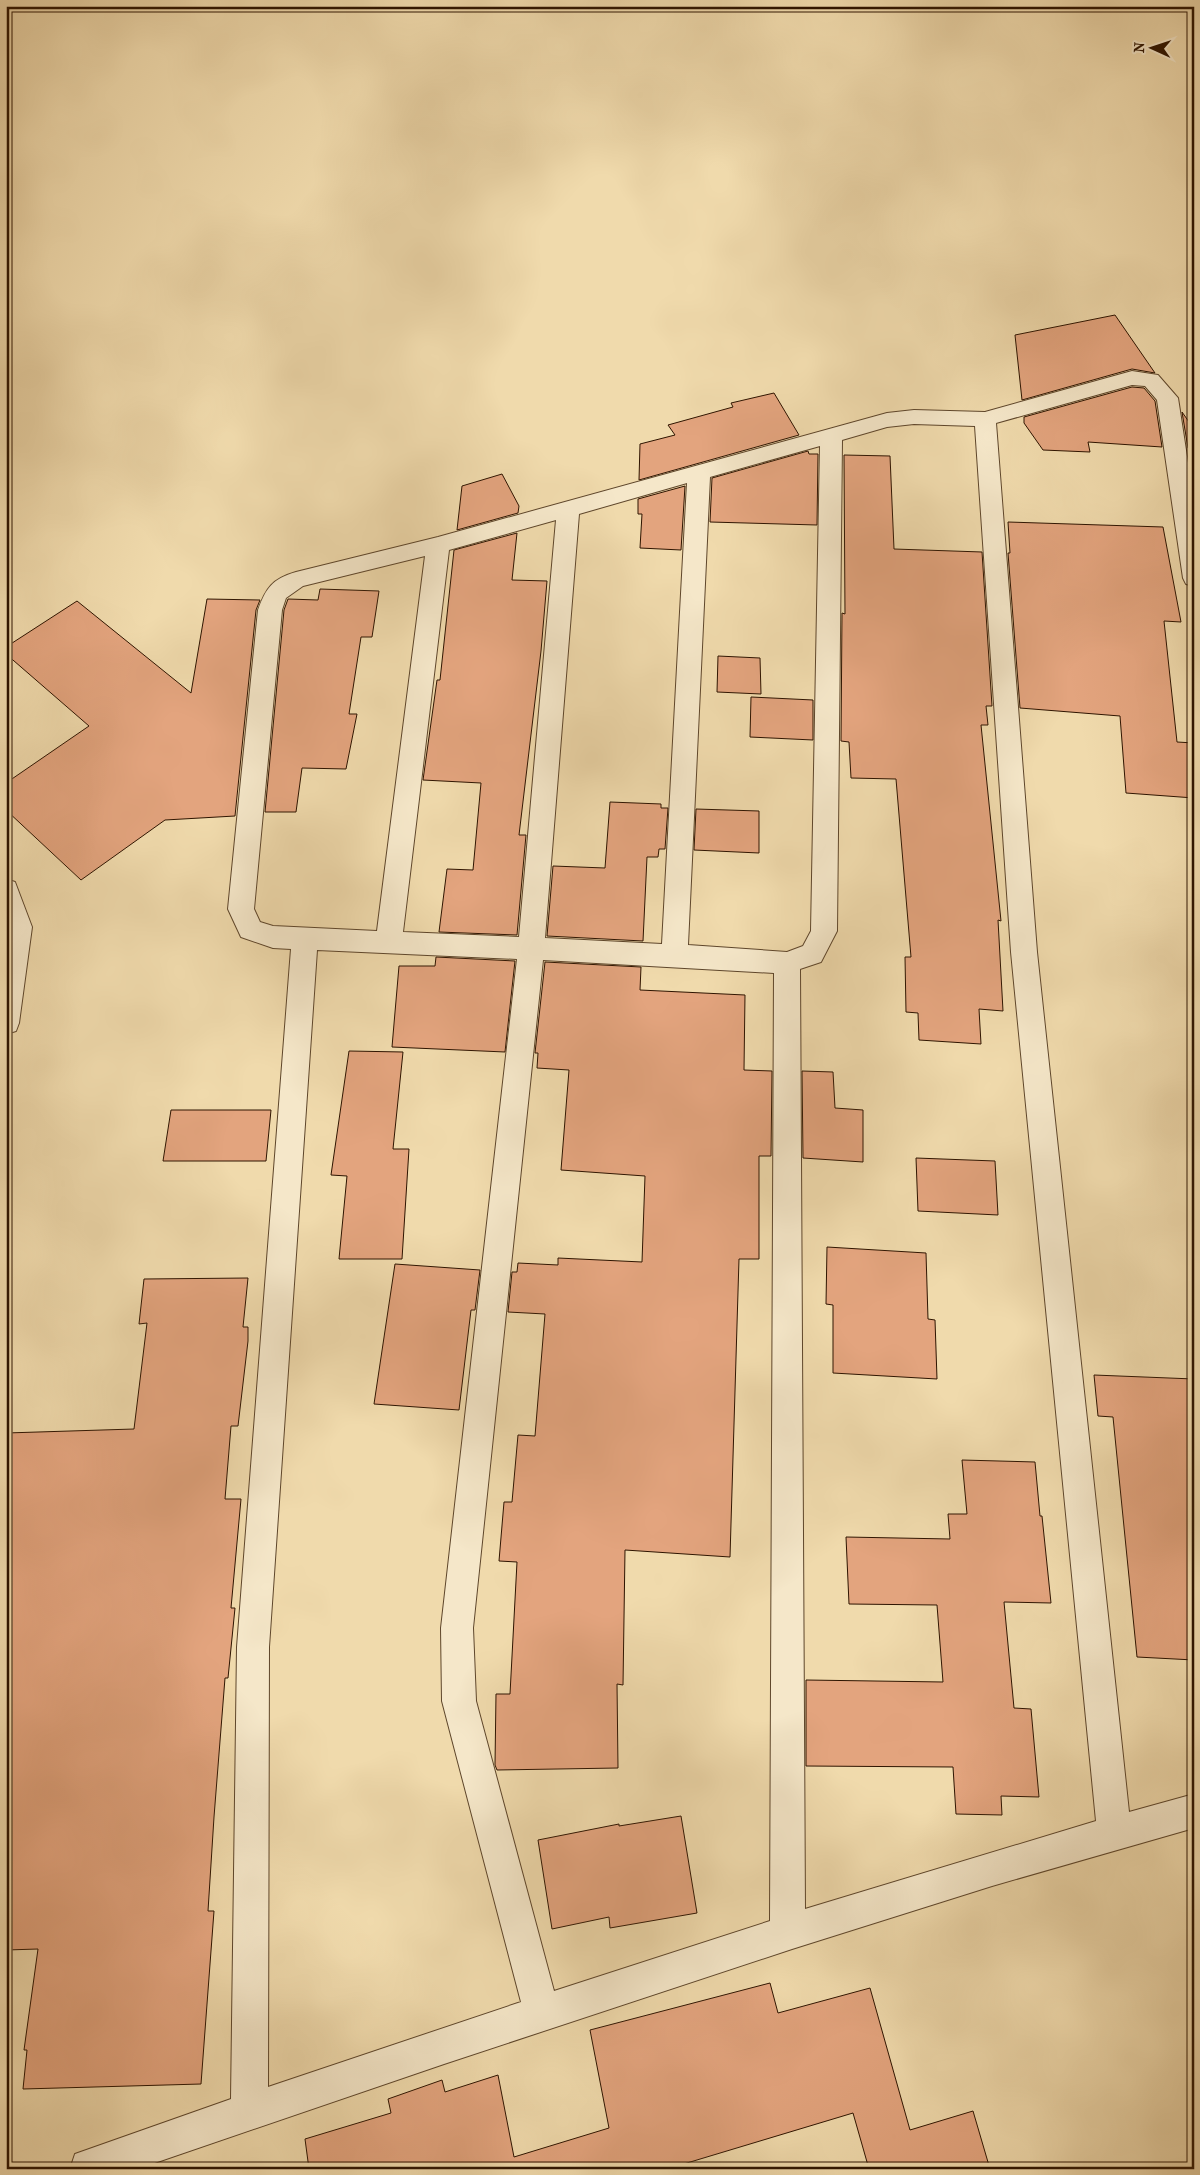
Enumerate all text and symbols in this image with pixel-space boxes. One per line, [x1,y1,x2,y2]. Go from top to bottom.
north arrow [1128,22,1178,72]
text: N [1131,41,1148,53]

